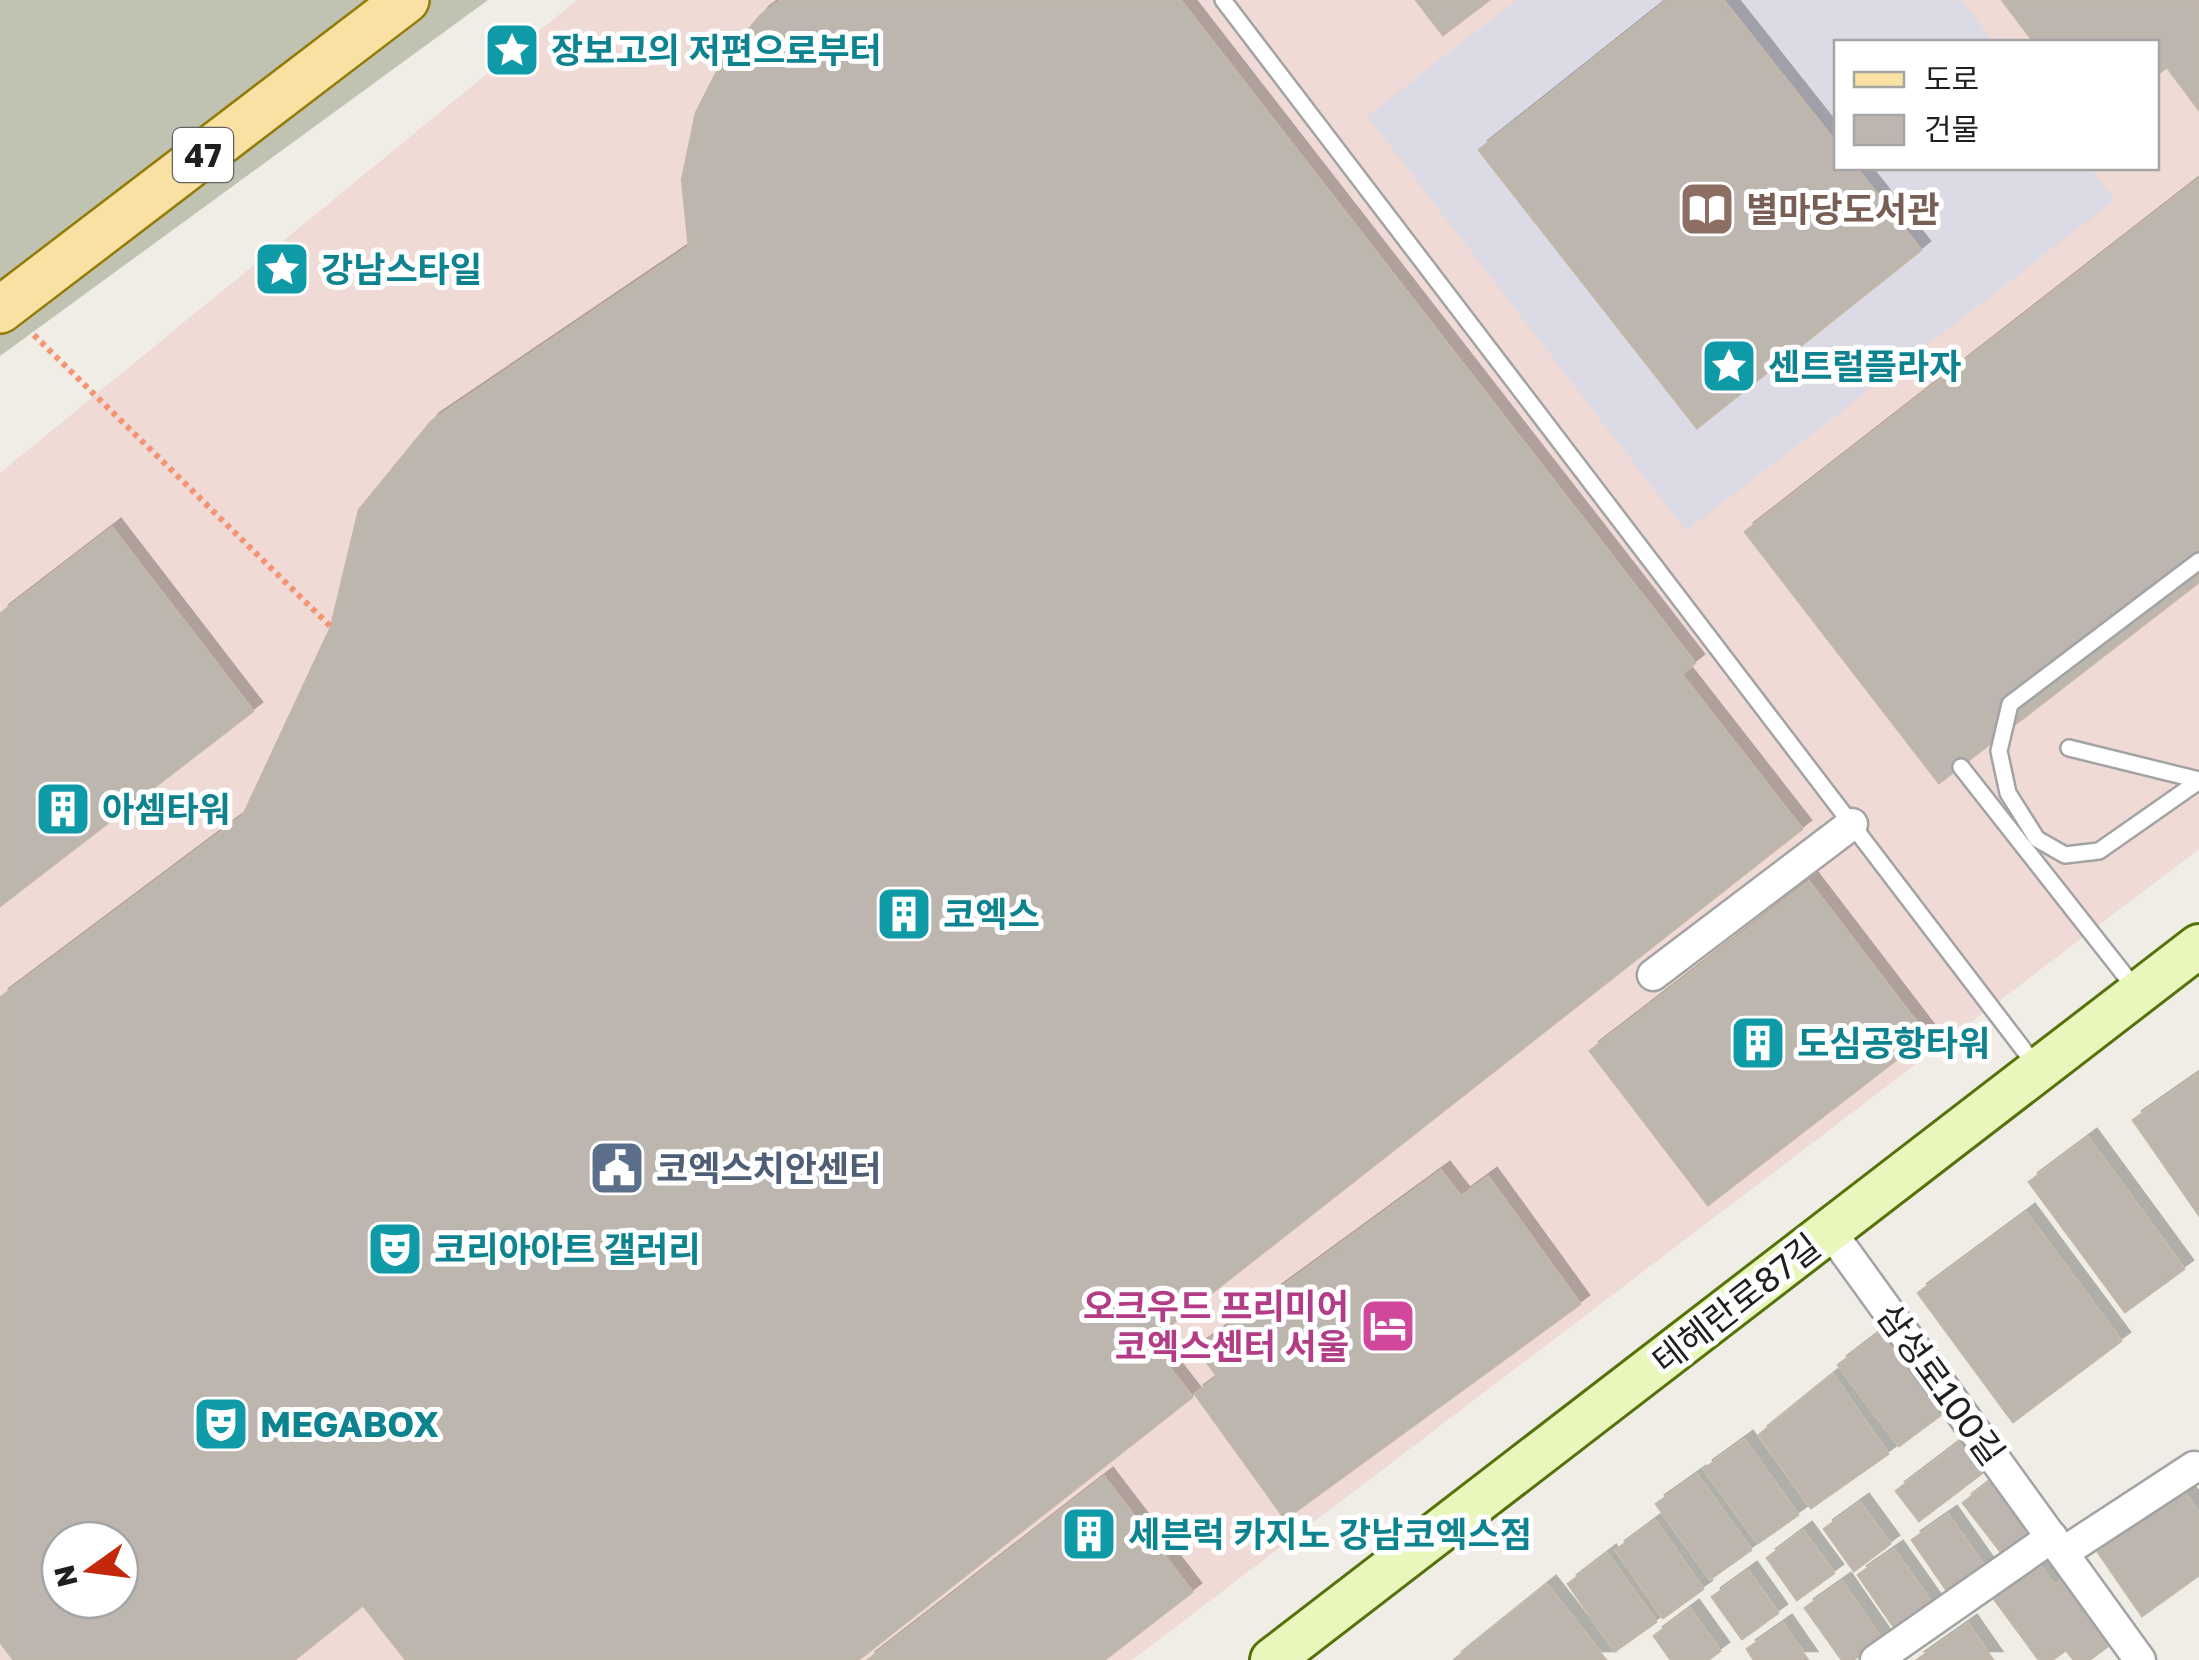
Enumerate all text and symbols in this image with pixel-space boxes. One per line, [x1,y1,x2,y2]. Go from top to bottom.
place icon: 장보고의 저편으로부터 [482,20,542,80]
place label: 장보고의 저편으로부터 [551,29,882,71]
legend [1834,40,2159,170]
text: 도로 [1924,61,1979,97]
text: 건물 [1924,111,1979,147]
road number: 47 [173,128,233,182]
library icon: 별마당도서관 [1677,179,1737,239]
place label: 별마당도서관 [1746,188,1939,230]
place icon: 강남스타일 [252,239,312,299]
place label: 강남스타일 [321,248,482,290]
place icon: 센트럴플라자 [1699,336,1759,396]
place label: 센트럴플라자 [1768,345,1961,387]
building icon: 아셈타워 [33,779,93,839]
place label: 아셈타워 [102,788,231,830]
building icon: 코엑스 [874,884,934,944]
place label: 코엑스 [943,893,1040,935]
building icon: 도심공항타워 [1728,1013,1788,1073]
place label: 도심공항타워 [1797,1022,1990,1064]
public building icon: 코엑스치안센터 [587,1138,647,1198]
place label: 코엑스치안센터 [656,1147,881,1189]
theatre icon: 코리아아트 갤러리 [365,1219,425,1279]
street label: 테헤란로87길 [1644,1225,1828,1381]
place label: 코리아아트 갤러리 [434,1228,700,1270]
place label: 오크우드 프리미어 코엑스센터 서울 [1083,1285,1349,1367]
street label: 삼성로100길 [1868,1295,2014,1473]
hotel icon: 오크우드 프리미어 코엑스센터 서울 [1358,1296,1418,1356]
theatre icon: MEGABOX [191,1394,251,1454]
place label: MEGABOX [260,1403,439,1445]
building icon: 세븐럭 카지노 강남코엑스점 [1059,1504,1119,1564]
place label: 세븐럭 카지노 강남코엑스점 [1128,1513,1532,1555]
north arrow [40,1520,140,1620]
text: N [47,1562,84,1590]

